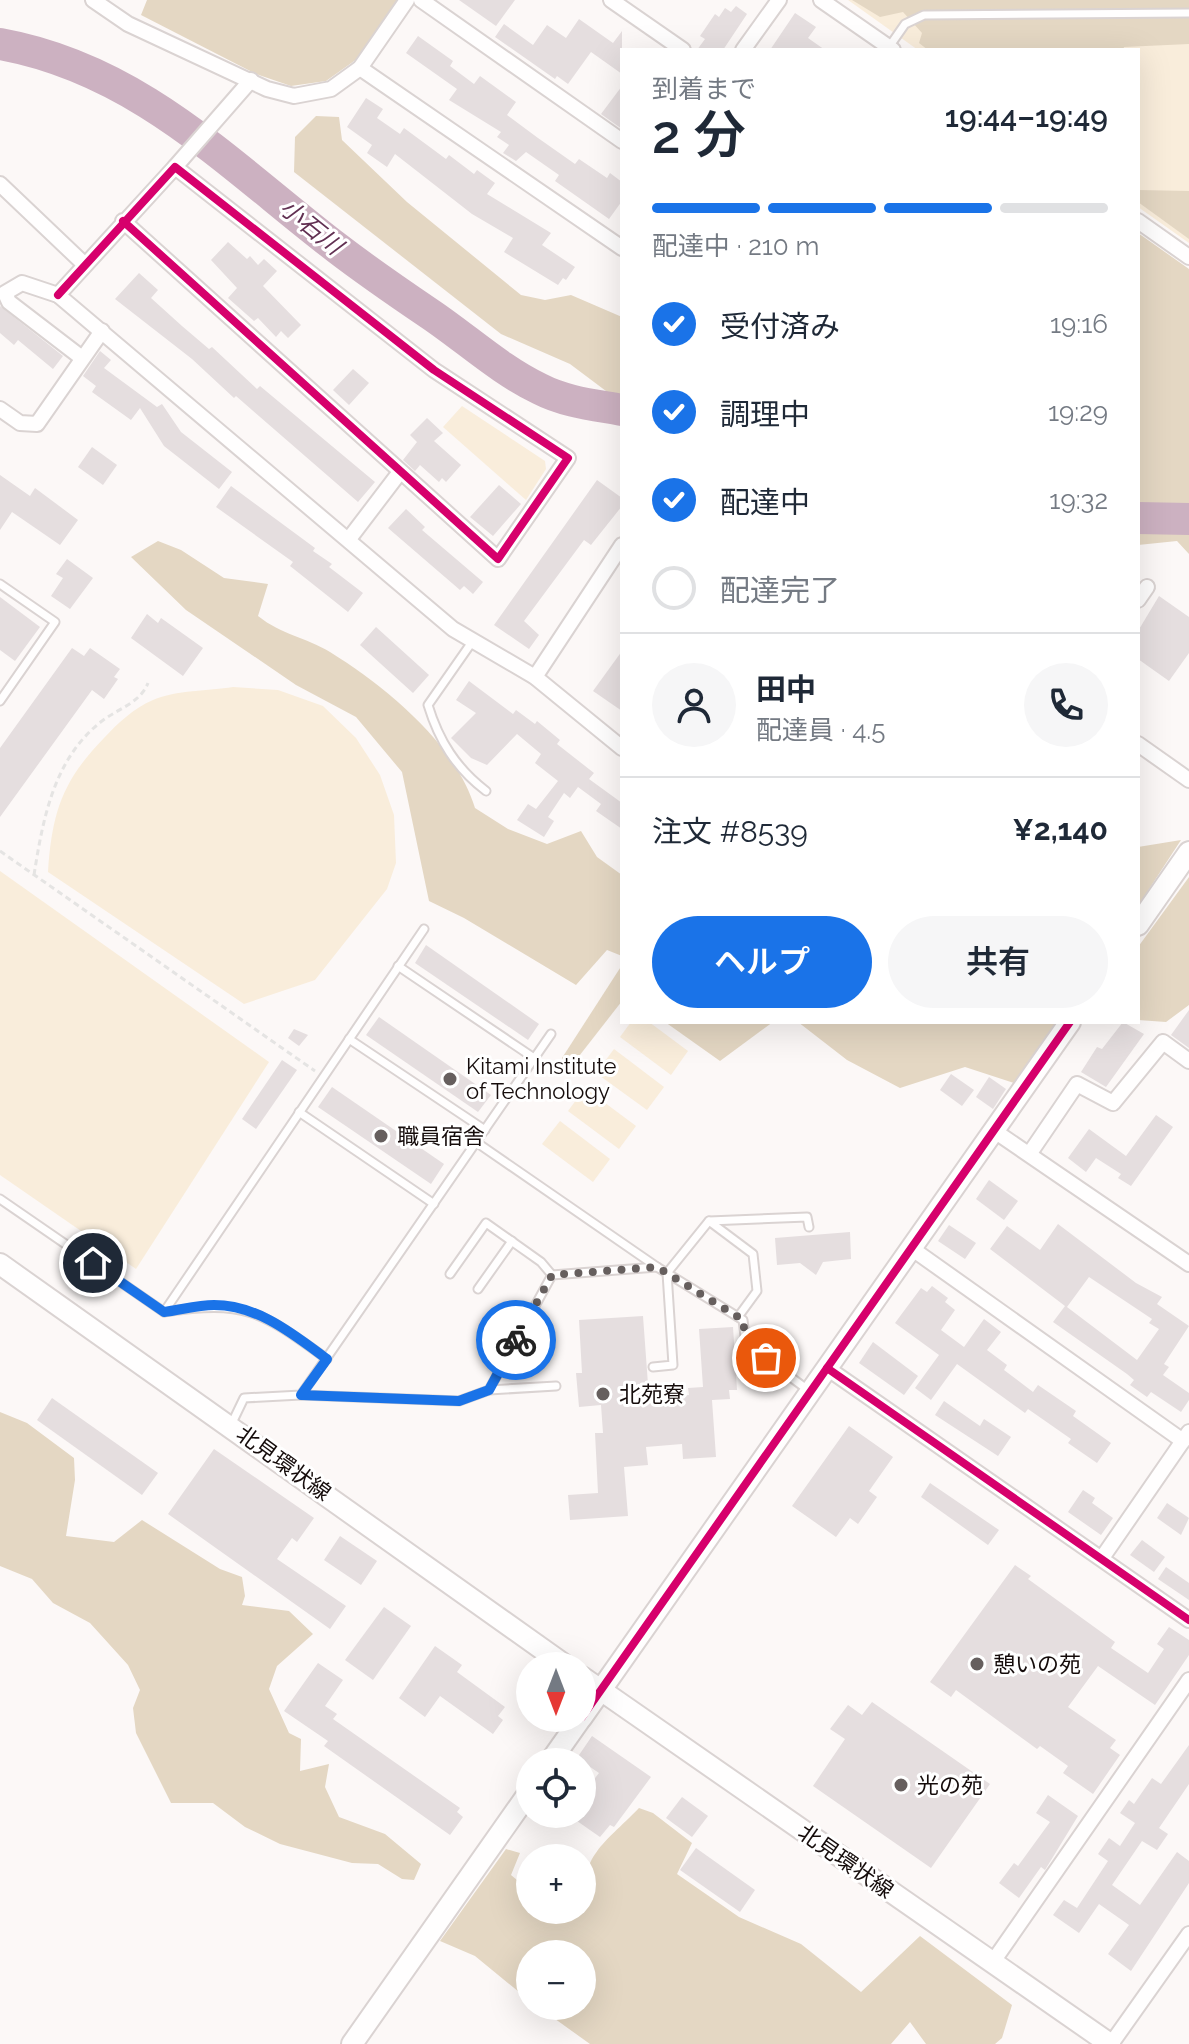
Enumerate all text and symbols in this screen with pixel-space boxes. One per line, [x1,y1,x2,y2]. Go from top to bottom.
text: 到着まで [652,74,756,104]
text: 19:44–19:49 [945,99,1108,134]
text: 2 分 [652,104,745,165]
water label: 小石川 [274,193,351,262]
text: 配達中 · 210 m [652,231,819,261]
icon: check [652,302,696,346]
text: 受付済み [720,309,840,344]
text: 19:16 [1050,309,1108,339]
icon: check [652,390,696,434]
text: 調理中 [720,397,810,432]
text: 19:29 [1048,397,1108,427]
icon: check [652,478,696,522]
text: 配達中 [720,485,810,520]
text: 19:32 [1049,485,1108,515]
text: 配達完了 [720,573,840,608]
button: person [652,663,736,747]
button: phone [1024,663,1108,747]
text: 田中 [756,672,816,707]
text: 配達員 · 4.5 [756,715,885,745]
text: ¥2,140 [1012,812,1108,847]
text: 注文 #8539 [652,814,808,849]
button: ヘルプ [652,916,872,1008]
button: 共有 [888,916,1108,1008]
place label: Kitami Institute of Technology [466,1053,617,1104]
marker: Kitami Institute of Technology [441,1070,459,1088]
place label: 職員宿舎 [397,1123,485,1149]
marker: 職員宿舎 [372,1127,390,1145]
pin [59,1229,127,1297]
icon: home [71,1241,115,1285]
courier [476,1300,556,1380]
icon: bike [494,1318,538,1362]
pin [732,1324,800,1392]
icon: bag [744,1336,788,1380]
place label: 北苑寮 [619,1381,685,1407]
marker: 北苑寮 [594,1385,612,1403]
street label: 北見環状線 [232,1420,336,1506]
place label: 憩いの苑 [993,1651,1081,1677]
north arrow [516,1652,596,1732]
map controls [516,1652,596,2020]
marker: 憩いの苑 [968,1655,986,1673]
button: locate [516,1748,596,1828]
place label: 光の苑 [917,1772,983,1798]
marker: 光の苑 [892,1776,910,1794]
street label: 北見環状線 [793,1819,899,1903]
button: + [516,1844,596,1924]
button: − [516,1940,596,2020]

